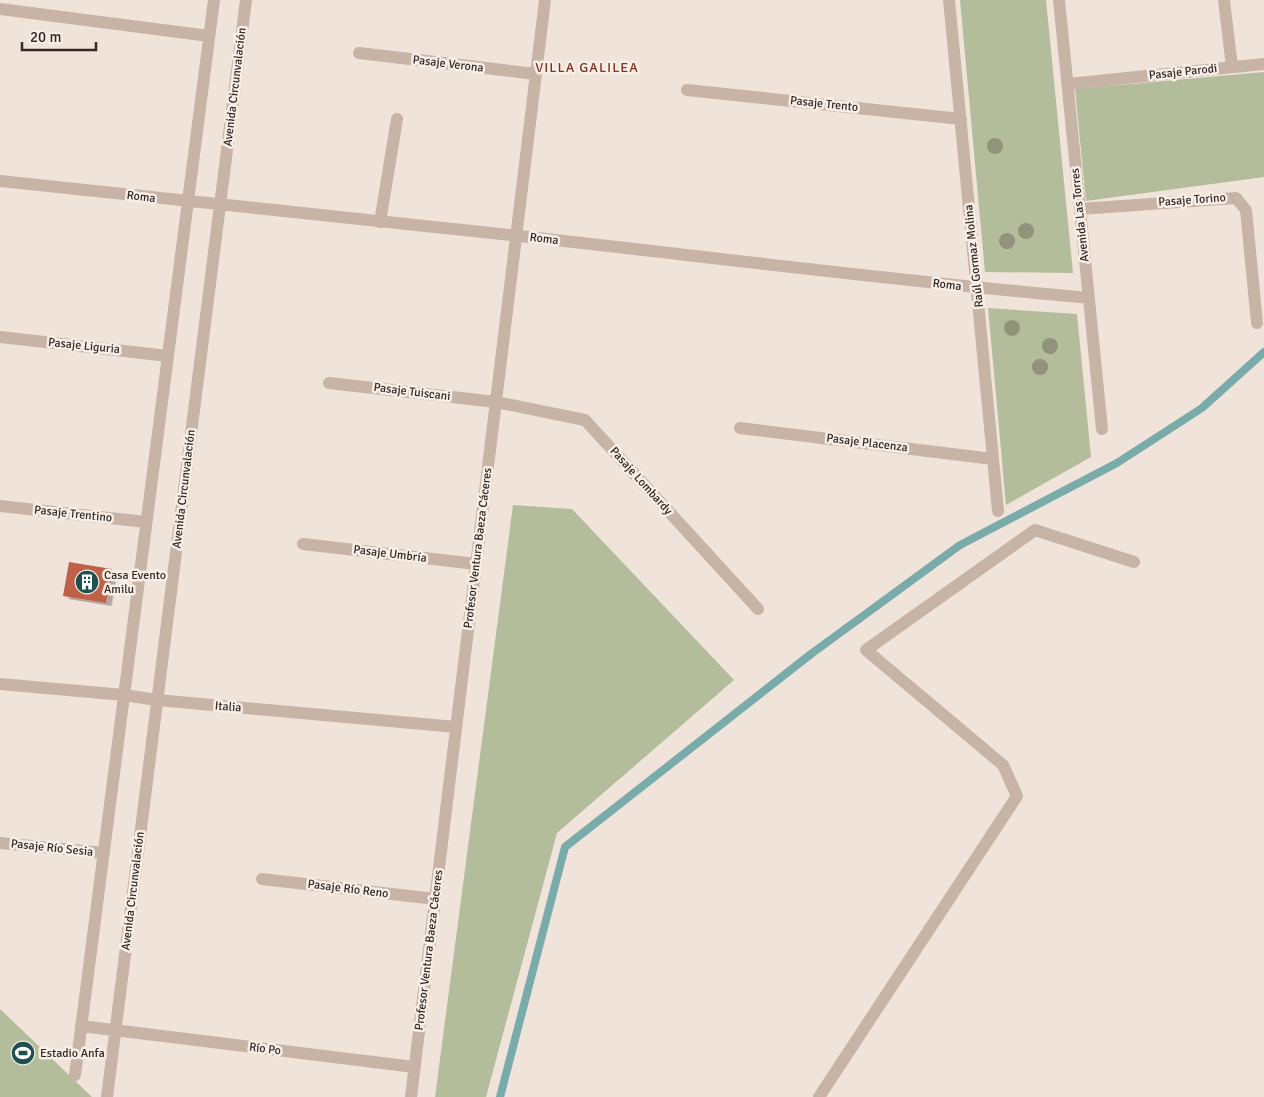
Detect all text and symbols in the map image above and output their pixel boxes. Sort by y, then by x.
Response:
scale bar [22,20,96,52]
street label: Avenida Circunvalación [220,27,250,147]
text: 20 m [30,28,61,46]
street label: Pasaje Verona [412,52,484,76]
district label: VILLA GALILEA [535,59,639,76]
street label: Pasaje Parodi [1148,61,1218,83]
street label: Pasaje Trento [789,93,859,115]
street label: Avenida Las Torres [1068,167,1092,263]
street label: Roma [126,188,156,206]
street label: Pasaje Torino [1158,190,1226,210]
street label: Raúl Gormaz Molina [961,204,987,308]
street label: Roma [529,230,559,248]
street label: Roma [932,276,962,294]
street label: Pasaje Liguria [47,335,121,357]
street label: Pasaje Tuiscani [373,380,451,404]
street label: Avenida Circunvalación [169,429,199,549]
street label: Pasaje Placenza [825,431,909,455]
street label: Pasaje Lombardy [607,444,676,518]
street label: Profesor Ventura Baeza Cáceres [461,467,495,629]
street label: Pasaje Trentino [33,502,113,526]
street label: Pasaje Umbría [352,542,428,566]
place label: Casa Evento Amilu [104,568,166,597]
building icon: Casa Evento Amilu [74,569,100,595]
street label: Italia [214,698,242,716]
street label: Avenida Circunvalación [118,831,148,951]
street label: Pasaje Río Sesia [10,836,94,860]
street label: Profesor Ventura Baeza Cáceres [412,869,446,1031]
street label: Pasaje Río Reno [307,877,389,901]
sports icon: Estadio Anfa [10,1040,36,1066]
street label: Río Po [248,1040,282,1058]
place label: Estadio Anfa [40,1046,105,1061]

